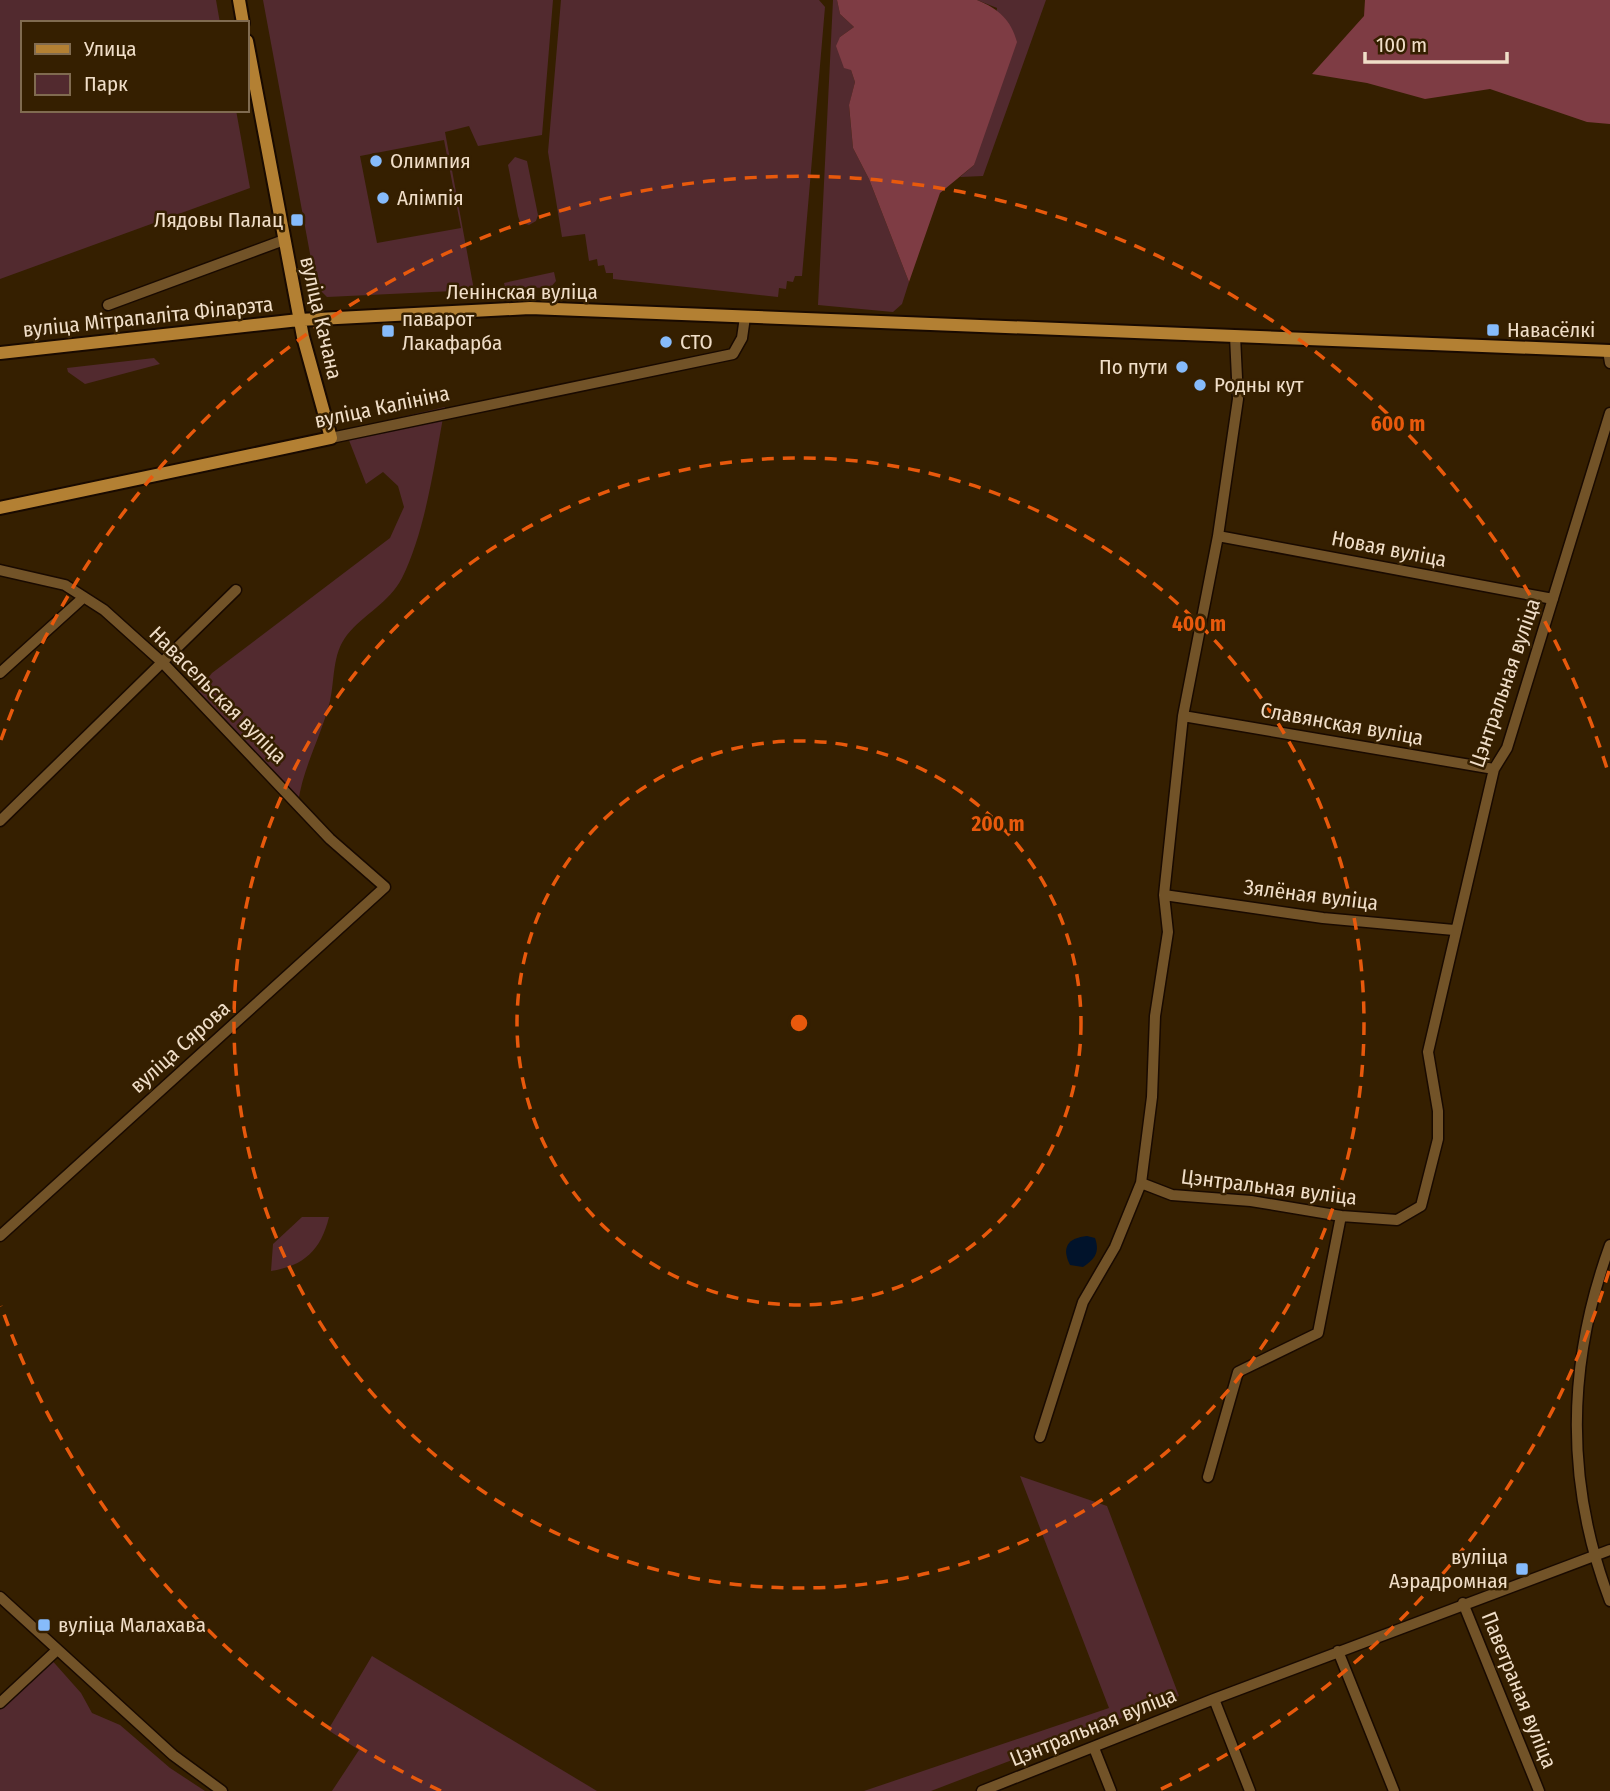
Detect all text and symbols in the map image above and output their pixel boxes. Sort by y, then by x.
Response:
legend [21,21,248,112]
scale bar [1365,21,1507,65]
text: 100 m [1376,32,1427,58]
text: Улица [83,36,137,62]
text: Парк [84,71,128,97]
place label: Олимпия [390,148,471,174]
marker: Олимпия [368,153,384,169]
place label: Алімпія [397,185,464,211]
marker: Алімпія [375,190,391,206]
place label: Лядовы Палац [154,207,283,233]
marker: Лядовы Палац [289,212,305,228]
street label: вуліца Качана [294,254,348,382]
street label: Ленінская вуліца [446,279,598,305]
street label: вуліца Мітрапаліта Філарэта [22,291,274,343]
place label: паварот Лакафарба [402,306,502,356]
place label: Навасёлкі [1507,317,1595,343]
marker: Навасёлкі [1485,322,1501,338]
marker: паварот Лакафарба [380,323,396,339]
place label: СТО [680,329,713,355]
marker: СТО [658,334,674,350]
place label: По пути [1099,354,1168,380]
marker: По пути [1174,359,1190,375]
place label: Родны кут [1214,372,1304,398]
marker: Родны кут [1192,377,1208,393]
street label: вуліца Калініна [312,380,452,434]
text: 600 m [1371,411,1425,437]
street label: Новая вуліца [1329,525,1449,573]
street label: Цэнтральная вуліца [1464,595,1546,771]
text: 400 m [1172,611,1226,637]
street label: Навасельская вуліца [144,621,292,769]
street label: Славянская вуліца [1259,697,1425,751]
text: 200 m [970,811,1025,837]
street label: Зялёная вуліца [1242,874,1380,916]
street label: вуліца Сярова [125,995,235,1099]
centre of rings [787,1011,811,1035]
street label: Цэнтральная вуліца [1180,1163,1358,1211]
place label: вуліца Аэрадромная [1389,1544,1508,1594]
marker: вуліца Аэрадромная [1514,1561,1530,1577]
street label: Паветраная вуліца [1476,1608,1562,1772]
place label: вуліца Малахава [58,1612,206,1638]
marker: вуліца Малахава [36,1617,52,1633]
street label: Цэнтральная вуліца [1006,1682,1180,1772]

